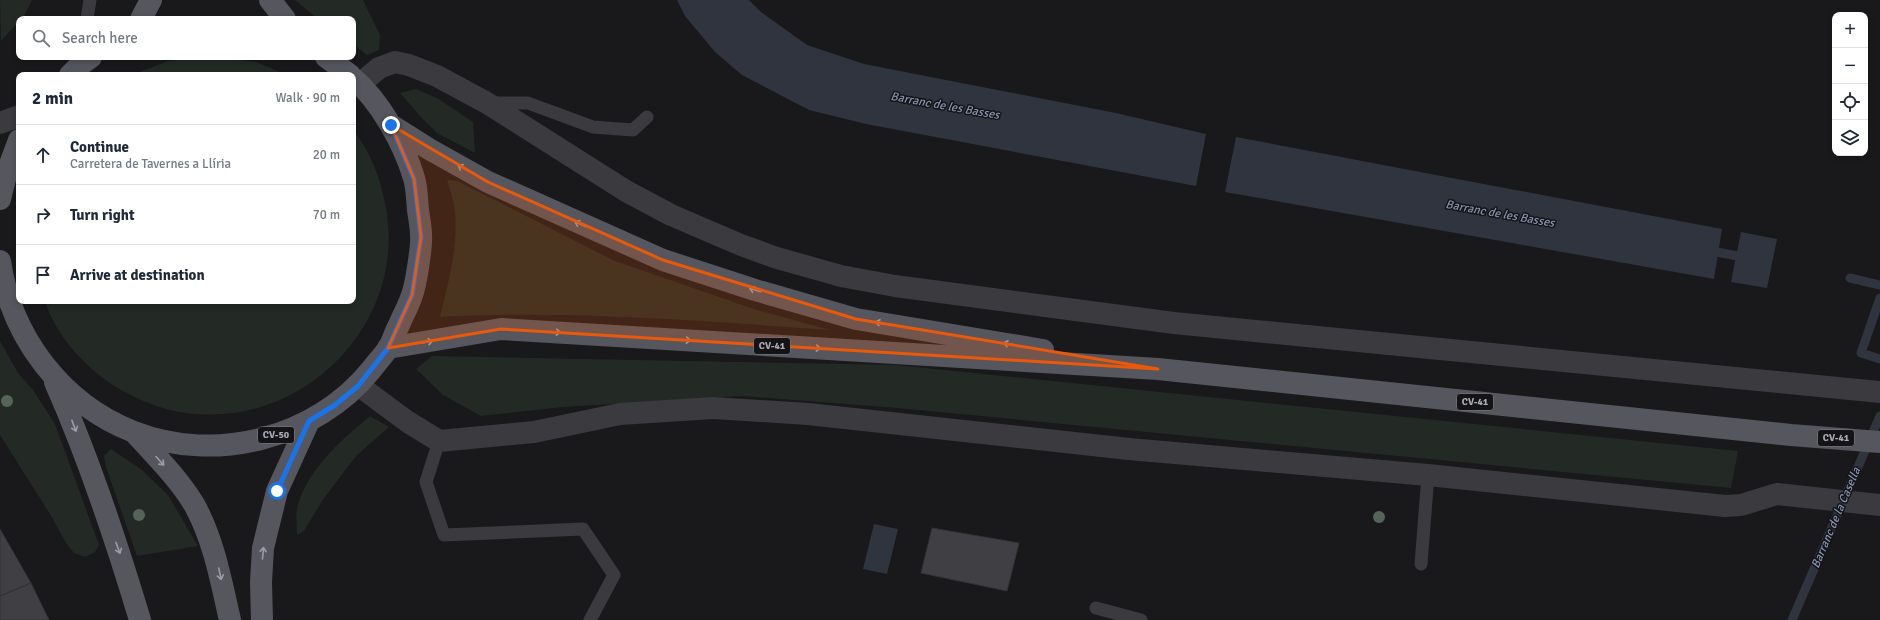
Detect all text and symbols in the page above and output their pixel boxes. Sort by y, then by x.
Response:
map controls [1832,12,1868,156]
button: + [1832,12,1868,48]
search box [16,16,356,60]
icon: search [30,27,52,49]
text: Search here [62,29,138,47]
button: − [1832,48,1868,84]
button: locate [1832,84,1868,120]
text: 2 min [32,88,73,109]
water label: Barranc de les Basses [889,89,1002,123]
text: Walk · 90 m [276,90,340,106]
route end [382,116,400,134]
button: layers [1832,120,1868,156]
text: Continue [70,138,129,156]
icon: ahead [32,144,54,166]
text: 20 m [313,147,340,163]
text: Carretera de Tavernes a Llíria [70,156,231,172]
one-way arrow [457,164,469,171]
water label: Barranc de les Basses [1444,197,1557,231]
icon: right [32,204,54,226]
text: Turn right [70,206,135,224]
text: 70 m [313,207,340,223]
one-way arrow [575,220,587,227]
icon: arrive [32,264,54,286]
text: Arrive at destination [70,266,205,284]
one-way arrow [749,286,762,293]
one-way arrow [875,319,888,327]
one-way arrow [548,329,561,336]
one-way arrow [420,337,433,345]
one-way arrow [678,337,691,344]
road number: CV-41 [754,338,790,354]
one-way arrow [1003,340,1016,348]
one-way arrow [808,345,821,352]
road number: CV-41 [1457,394,1493,410]
one-way arrow [71,419,78,432]
road number: CV-50 [258,427,294,443]
road number: CV-41 [1818,430,1854,446]
one-way arrow [155,456,164,466]
water label: Barranc de la Casella [1808,465,1864,571]
route start [268,482,286,500]
one-way arrow [114,542,122,554]
one-way arrow [259,547,267,560]
one-way arrow [216,568,224,581]

